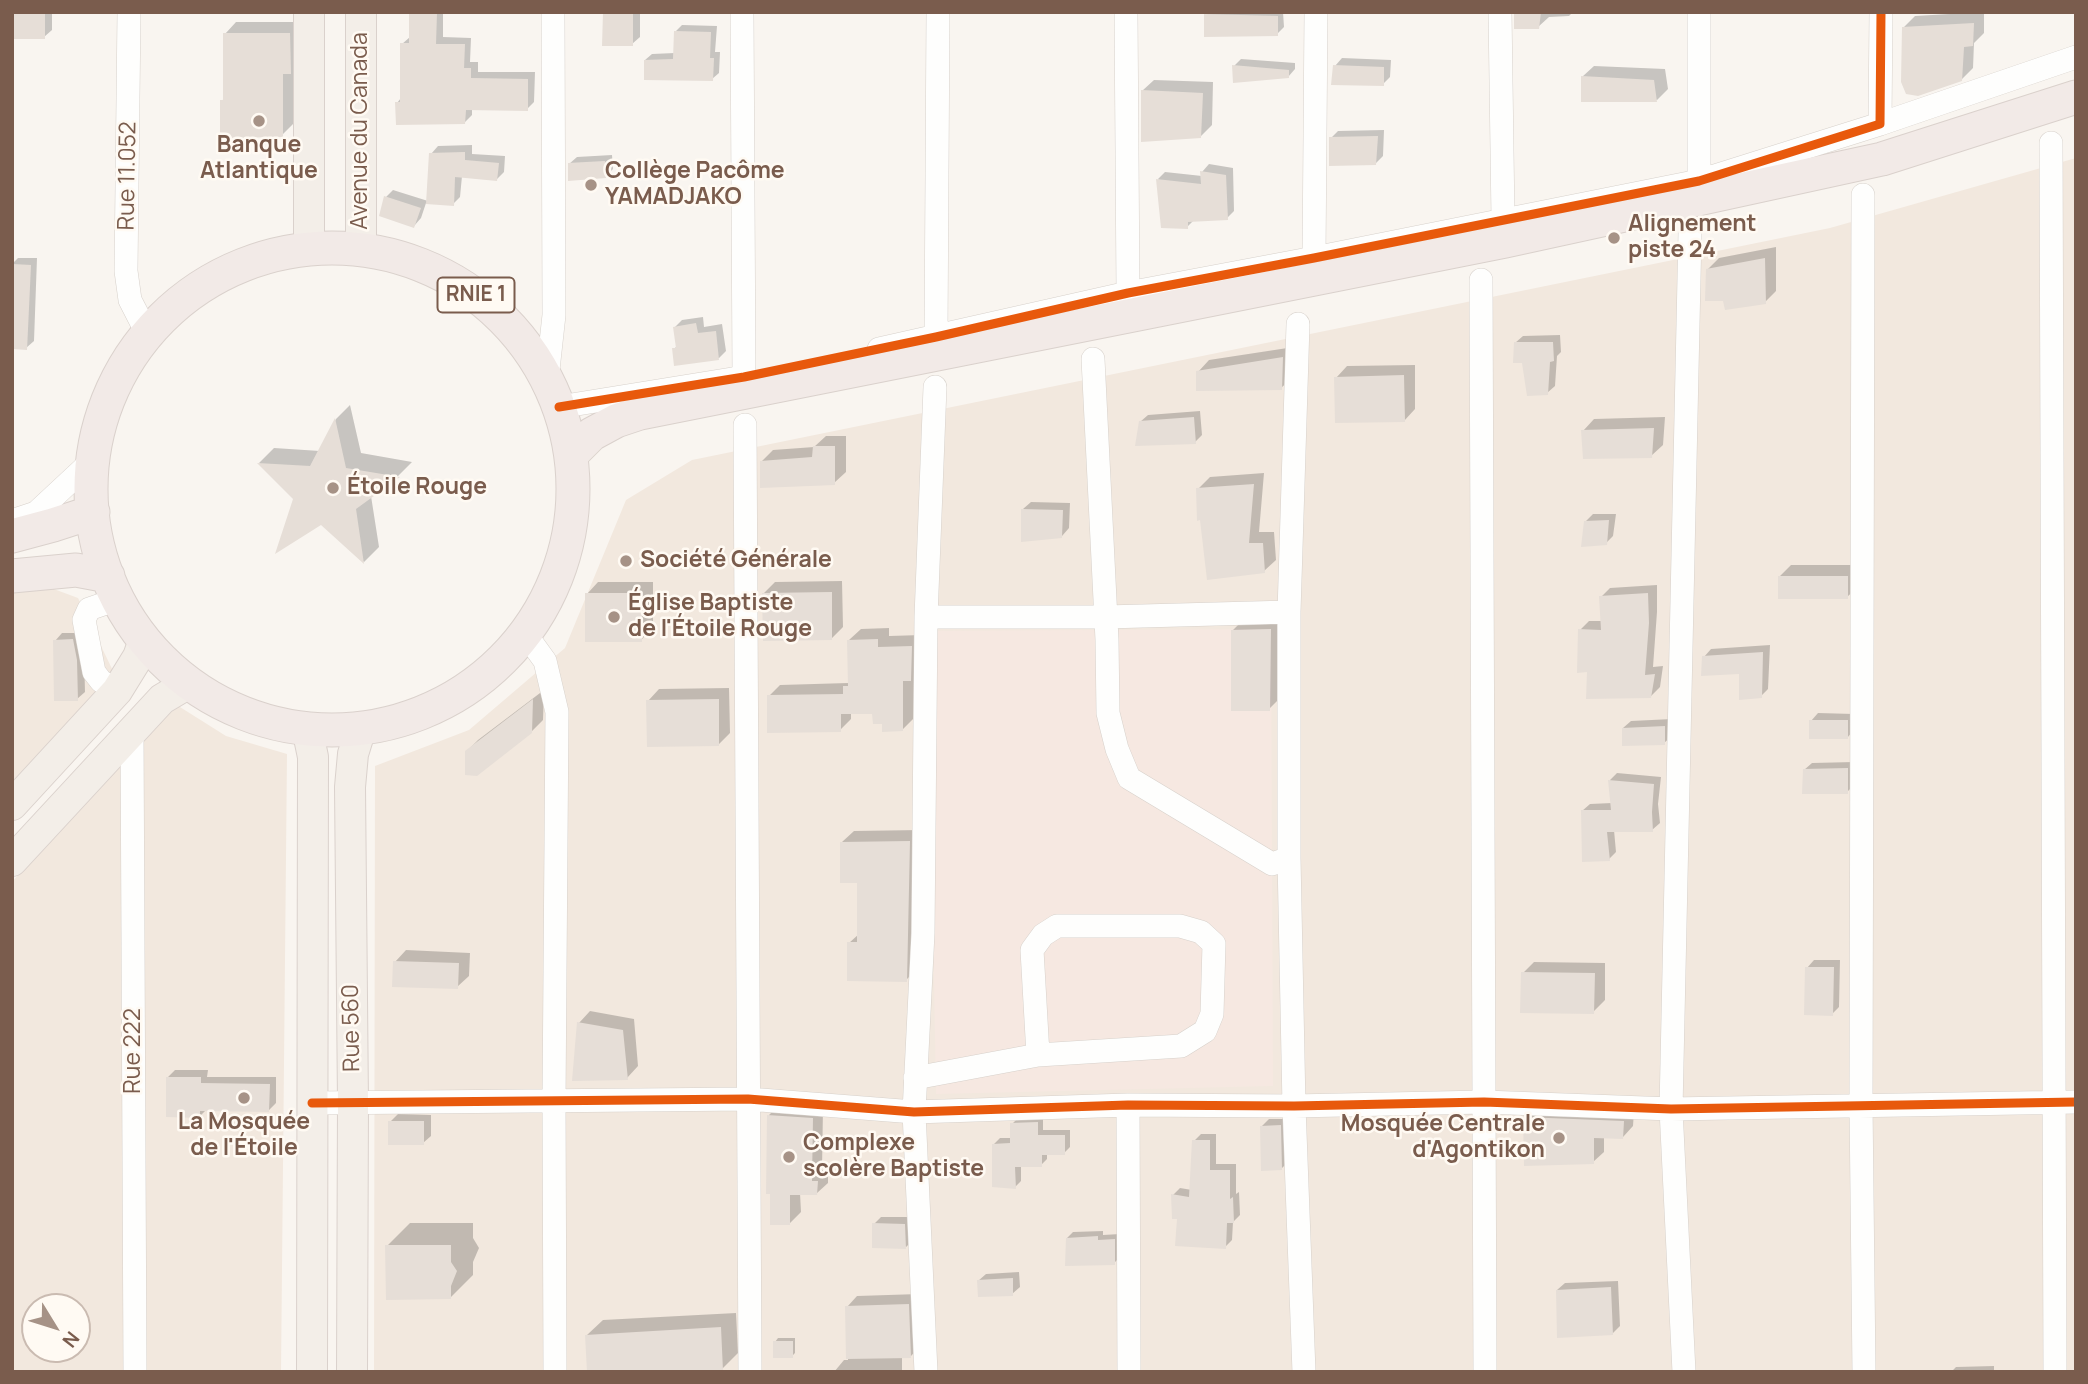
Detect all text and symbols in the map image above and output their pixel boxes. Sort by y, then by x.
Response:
street label: Avenue du Canada [347,32,375,230]
marker: Banque Atlantique [251,113,267,129]
street label: Rue 11.052 [113,121,143,231]
place label: Banque Atlantique [200,132,318,186]
place label: Collège Pacôme YAMADJAKO [605,158,785,212]
marker: Collège Pacôme YAMADJAKO [583,177,599,193]
place label: Alignement piste 24 [1628,211,1757,265]
marker: Alignement piste 24 [1606,230,1622,246]
road number: RNIE 1 [438,278,514,312]
place label: Étoile Rouge [347,474,487,502]
marker: Étoile Rouge [325,480,341,496]
place label: Société Générale [640,547,832,575]
marker: Société Générale [618,553,634,569]
place label: Église Baptiste de l'Étoile Rouge [628,590,812,644]
marker: Église Baptiste de l'Étoile Rouge [606,609,622,625]
street label: Rue 560 [337,984,367,1072]
street label: Rue 222 [120,1008,148,1094]
marker: La Mosquée de l'Étoile [236,1090,252,1106]
place label: La Mosquée de l'Étoile [178,1109,310,1163]
place label: Mosquée Centrale d'Agontikon [1341,1111,1545,1165]
place label: Complexe scolère Baptiste [803,1130,984,1184]
marker: Mosquée Centrale d'Agontikon [1551,1130,1567,1146]
marker: Complexe scolère Baptiste [781,1149,797,1165]
north arrow [21,1293,91,1363]
text: N [57,1326,85,1353]

